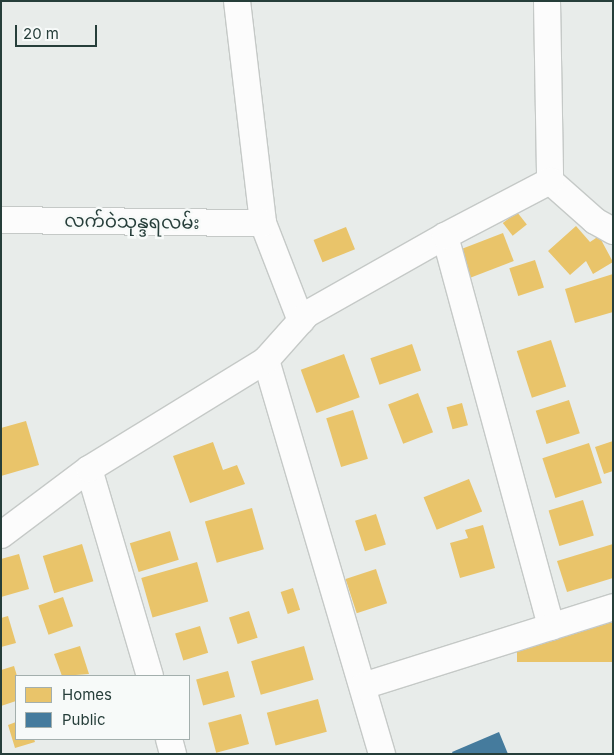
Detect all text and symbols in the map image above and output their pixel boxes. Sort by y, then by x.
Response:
scale bar [18,15,100,47]
text: 20 m [23,24,59,43]
street label: လက်ဝဲသုန္ဒရလမ်း [64,210,200,234]
legend [15,675,190,740]
text: Homes [62,685,112,704]
text: Public [62,710,105,729]

